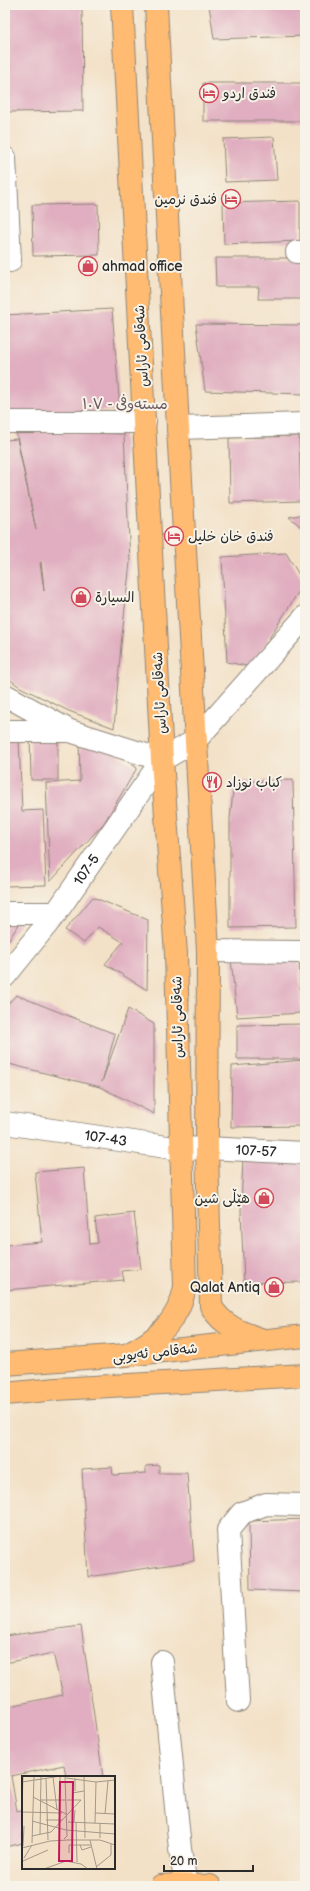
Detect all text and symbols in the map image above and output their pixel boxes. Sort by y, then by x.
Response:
hotel icon: فندق اردو [198,82,220,104]
place label: فندق اردو [222,85,276,102]
hotel icon: فندق نرمين [220,188,242,210]
place label: فندق نرمين [154,191,217,208]
shop icon: ahmad office [77,255,99,277]
place label: ahmad office [102,258,183,275]
street label: شەقامی ئاراس [131,305,152,387]
district label: مستەوفی - ١٠٧ [82,394,168,414]
hotel icon: فندق خان خليل [163,525,185,547]
place label: فندق خان خليل [188,528,274,545]
shop icon: السيارة [70,586,92,608]
place label: السيارة [95,589,134,606]
street label: شەقامی ئاراس [149,652,170,734]
restaurant icon: كباب نوزاد [201,771,223,793]
place label: كباب نوزاد [226,774,282,791]
street label: 107-5 [70,851,103,888]
street label: شەقامی ئاراس [168,976,187,1058]
street label: 107-43 [83,1127,128,1150]
street label: 107-57 [235,1141,277,1161]
shop icon: هێڵی شین [253,1187,275,1209]
place label: هێڵی شین [194,1188,250,1207]
shop icon: Qalat Antiq [263,1276,285,1298]
place label: Qalat Antiq [190,1279,260,1296]
street label: شەقامی ئەیوبی [112,1340,199,1365]
inset map [22,1776,115,1869]
scale bar [164,1847,253,1873]
text: 20 m [170,1854,197,1869]

